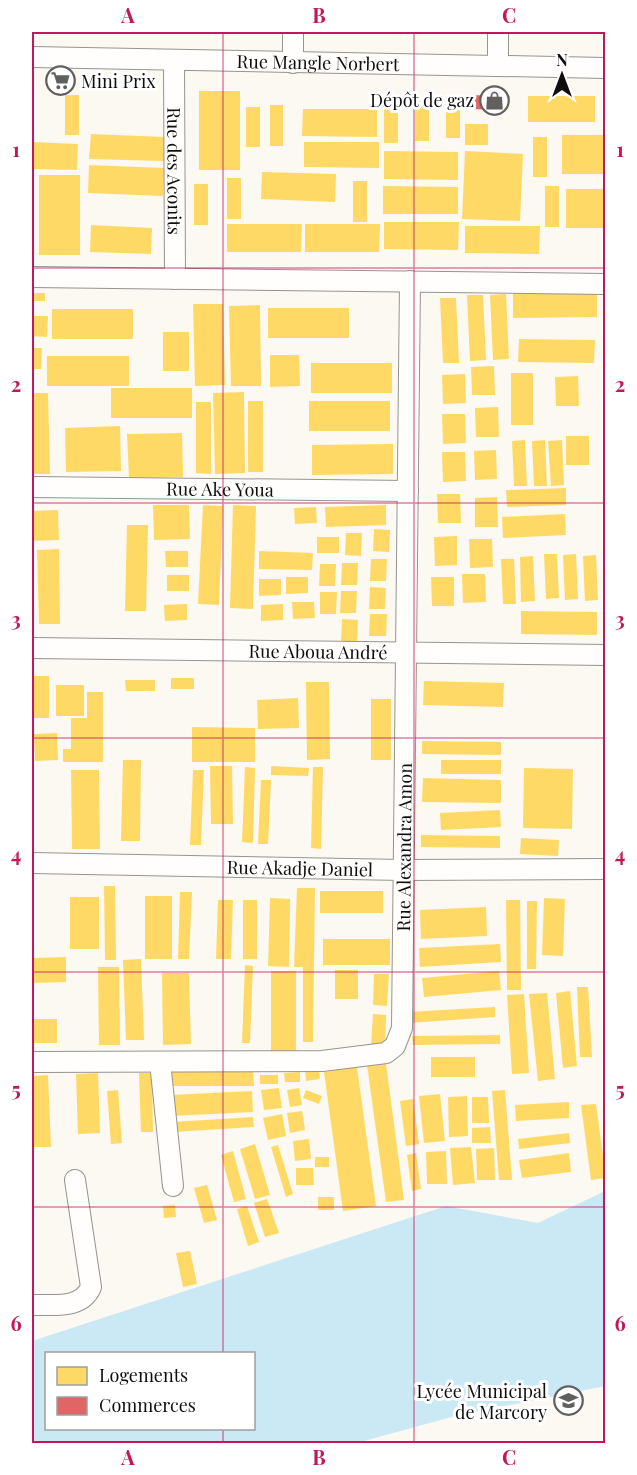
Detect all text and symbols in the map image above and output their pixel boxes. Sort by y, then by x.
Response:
text: A [120,1,135,28]
text: B [312,1,326,28]
text: C [502,1,516,28]
north arrow [532,45,592,105]
street label: Rue Mangle Norbert [236,49,400,76]
text: N [556,49,568,70]
supermarket icon: Mini Prix [44,65,76,97]
place label: Mini Prix [81,69,156,93]
shop icon: Dépôt de gaz [479,84,511,116]
place label: Dépôt de gaz [370,88,474,112]
street label: Rue des Aconits [162,107,187,235]
text: 1 [12,135,20,162]
text: 1 [616,135,624,162]
text: 2 [11,370,21,397]
text: 2 [615,370,625,397]
street label: Rue Ake Youa [166,476,274,502]
text: 3 [11,605,21,632]
text: 3 [615,605,625,632]
street label: Rue Aboua André [248,639,388,664]
street label: Rue Alexandra Amon [391,763,417,932]
text: 4 [11,840,21,867]
text: 4 [615,840,625,867]
street label: Rue Akadje Daniel [227,855,373,881]
text: 5 [11,1075,21,1102]
text: 5 [615,1075,625,1102]
text: 6 [10,1309,22,1336]
text: 6 [614,1309,626,1336]
legend [45,1352,255,1430]
text: Logements [99,1363,188,1387]
place label: Lycée Municipal de Marcory [417,1379,547,1424]
school or university icon: Lycée Municipal de Marcory [552,1385,584,1417]
text: Commerces [99,1393,196,1417]
text: A [120,1443,135,1470]
text: B [312,1443,326,1470]
text: C [502,1443,516,1470]

